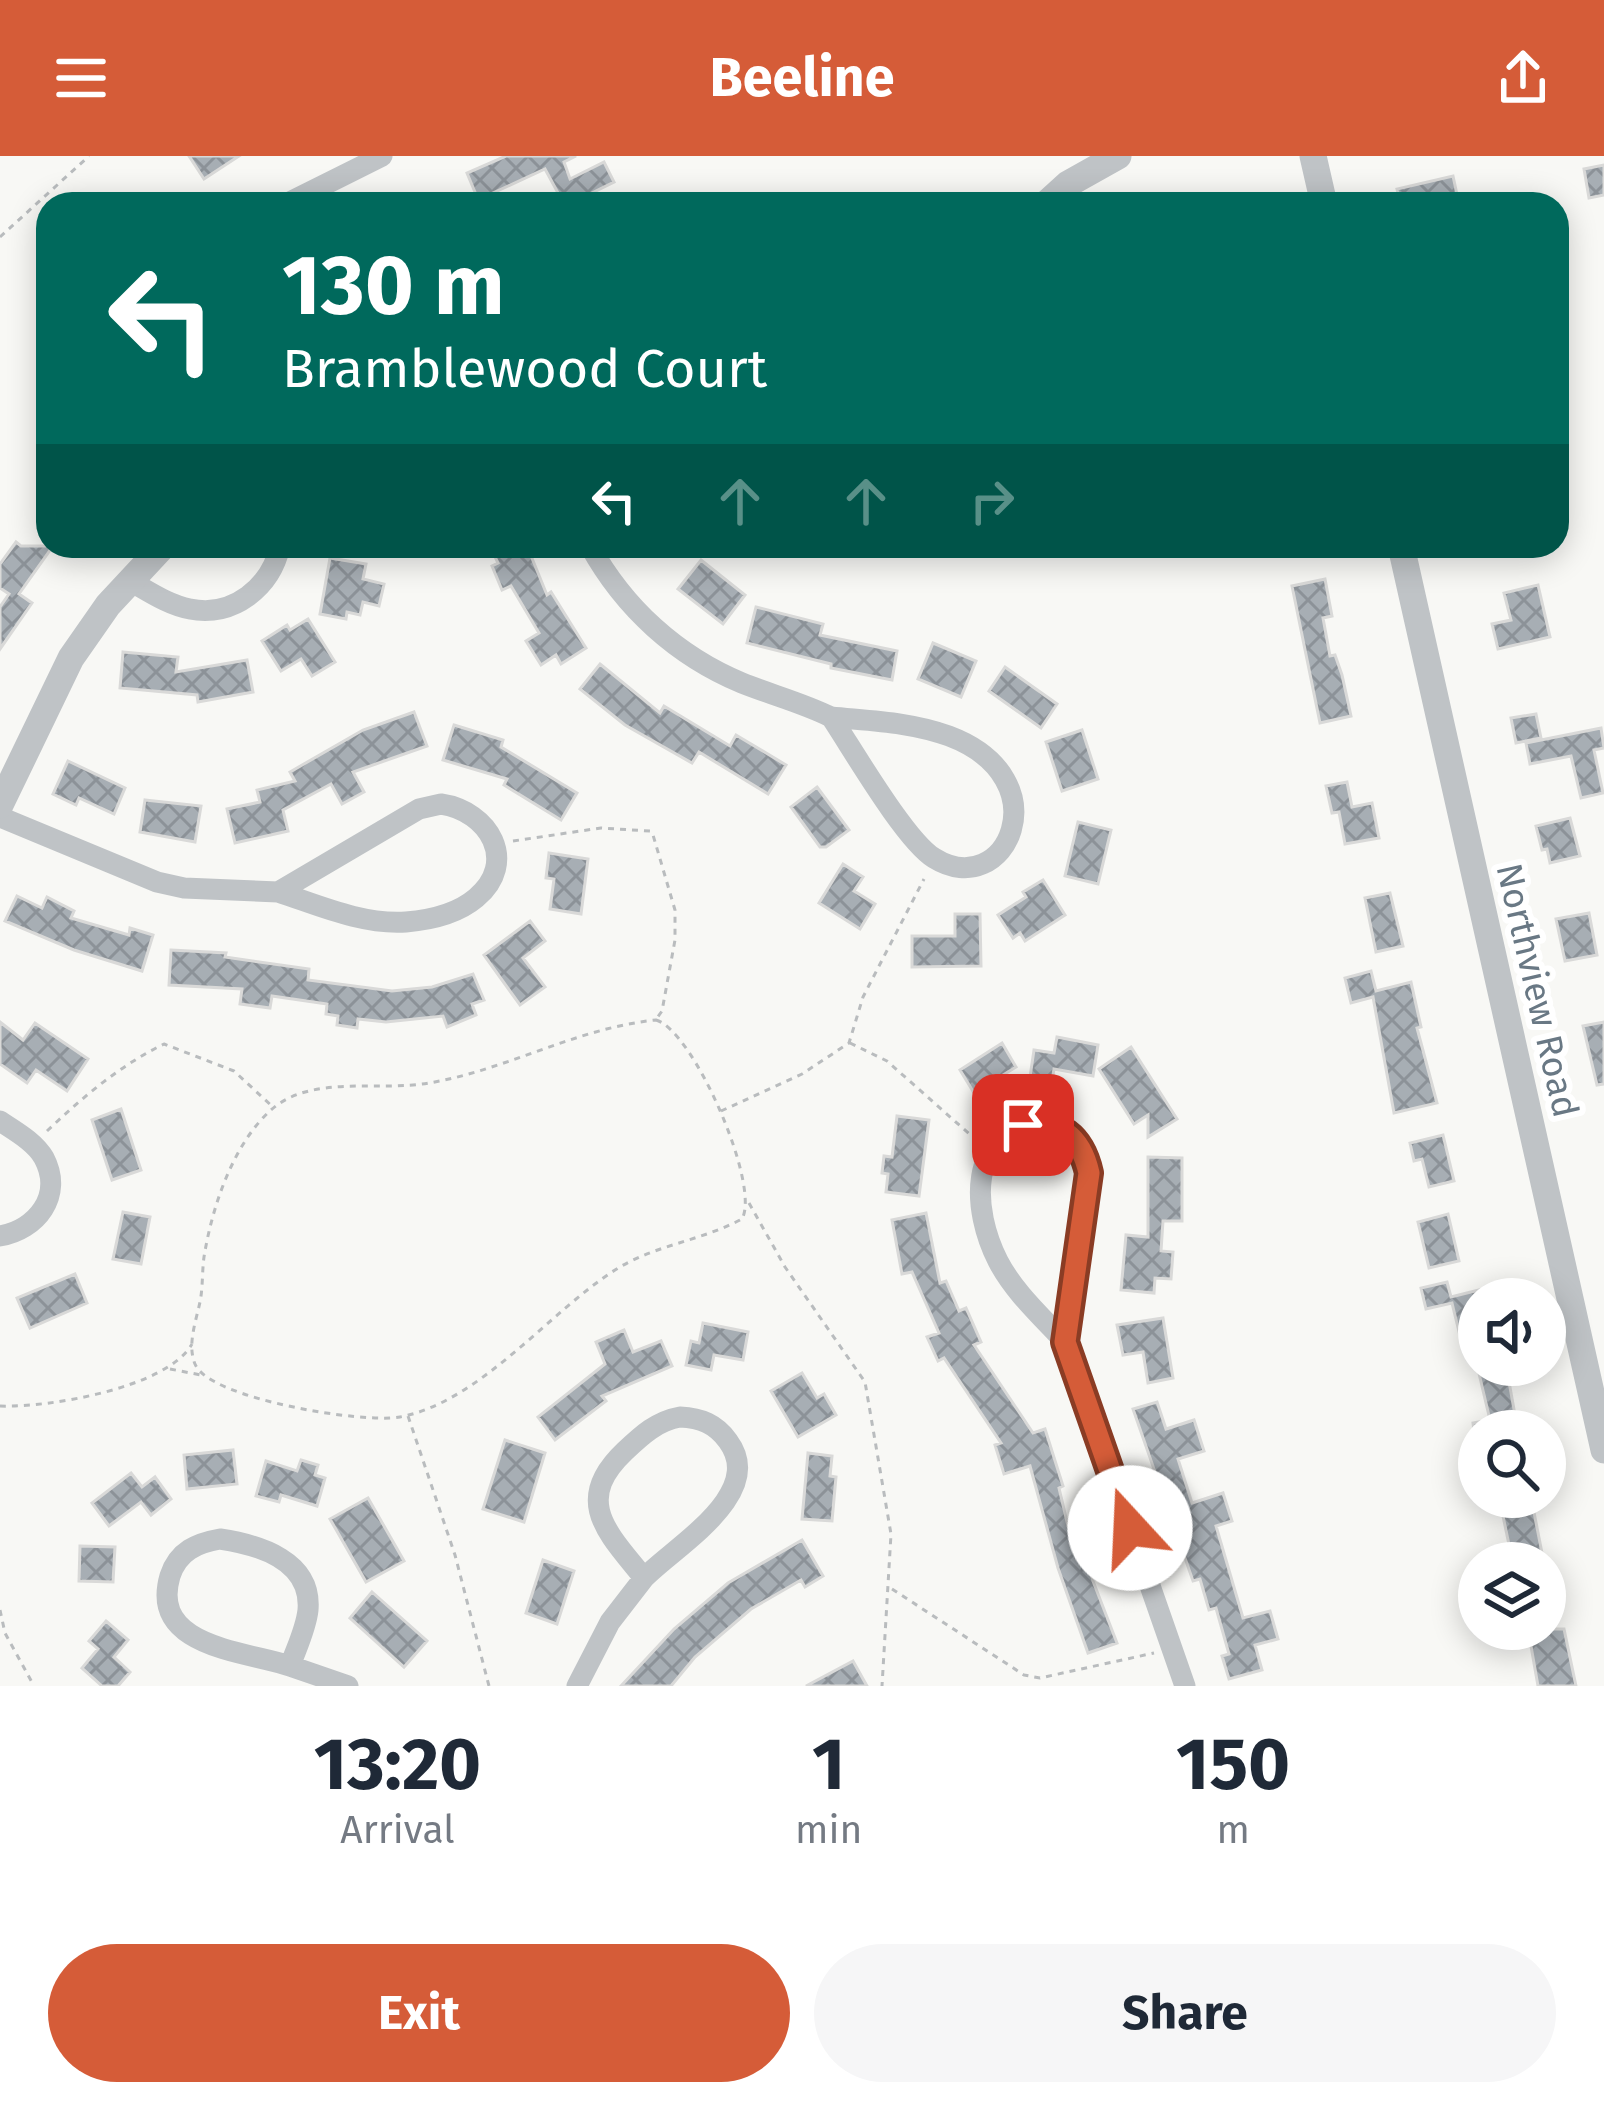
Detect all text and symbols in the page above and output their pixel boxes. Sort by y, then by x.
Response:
icon: menu [48,45,114,111]
icon: share [1490,45,1556,111]
text: Beeline [709,46,895,110]
text: 130 m [282,235,505,336]
icon: left [84,240,240,396]
text: Bramblewood Court [282,337,767,401]
icon: left [581,468,647,534]
icon: ahead [707,468,773,534]
icon: ahead [833,468,899,534]
icon: right [959,468,1025,534]
street label: Northview Road [1486,859,1588,1121]
pin [972,1074,1074,1176]
icon: arrive [990,1092,1056,1158]
map controls [1458,1278,1566,1650]
button: sound [1458,1278,1566,1386]
button: search [1458,1410,1566,1518]
position arrow [1067,1465,1193,1591]
button: layers [1458,1542,1566,1650]
text: 13:20 [314,1722,481,1808]
text: 1 [812,1722,845,1808]
text: 150 [1176,1722,1290,1808]
text: Arrival [340,1807,455,1853]
text: min [795,1807,862,1853]
text: m [1216,1807,1250,1853]
button: Exit [48,1944,790,2082]
button: Share [814,1944,1556,2082]

